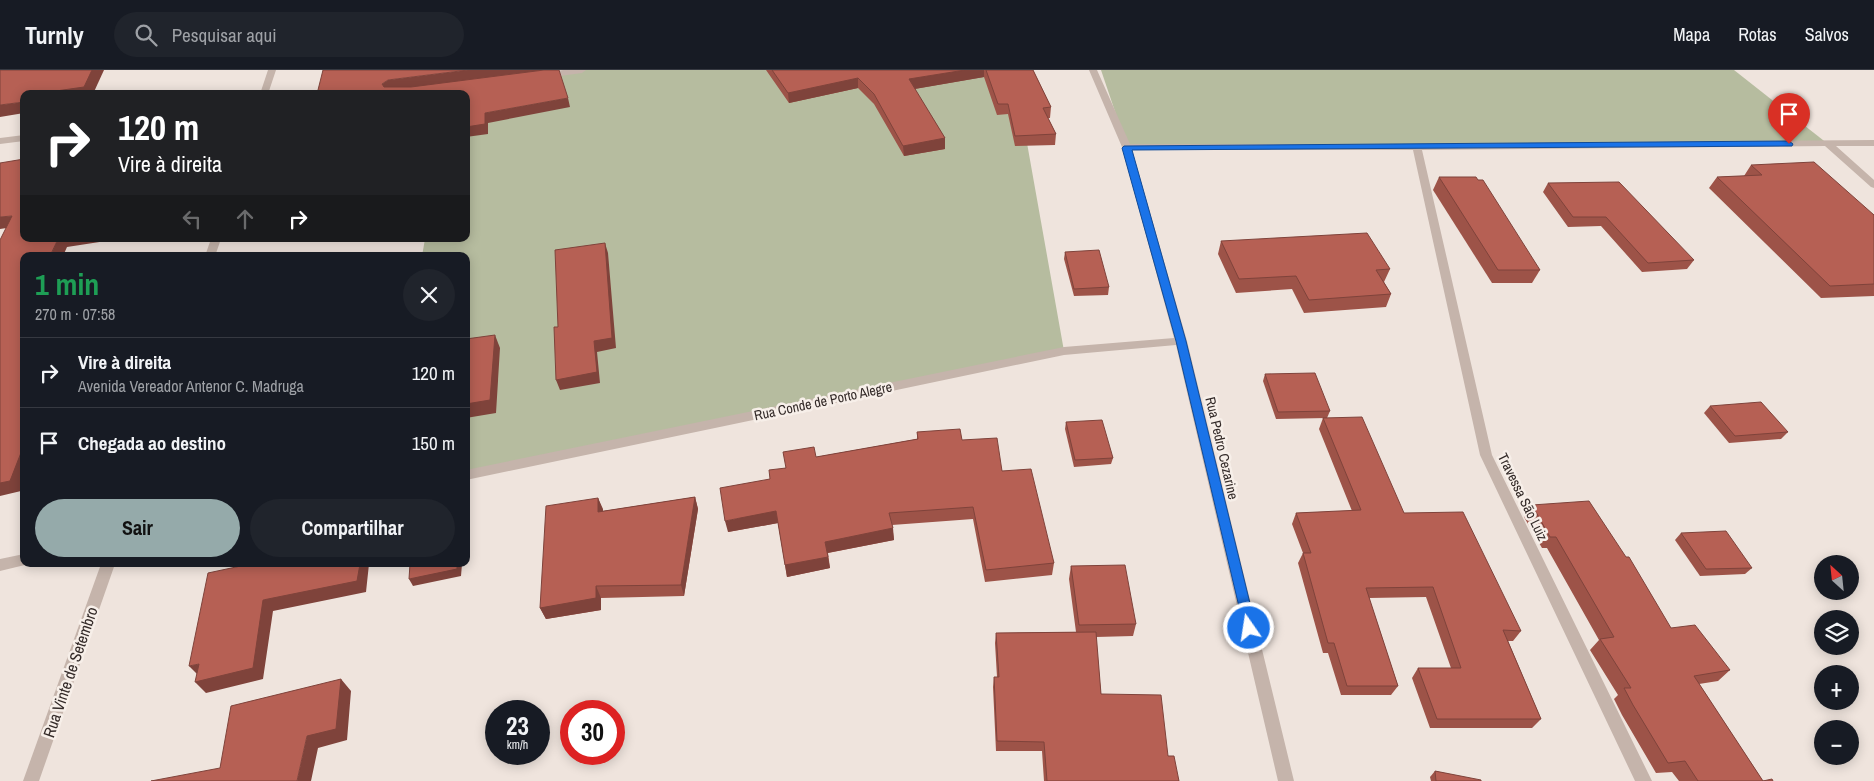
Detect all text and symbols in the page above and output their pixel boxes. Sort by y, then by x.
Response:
search box [114,12,464,57]
text: Turnly [25,19,84,51]
icon: search [132,21,160,49]
text: Pesquisar aqui [172,22,277,48]
text: Mapa [1673,22,1710,47]
text: Rotas [1738,22,1777,47]
text: Salvos [1805,22,1849,47]
pin [1768,93,1810,144]
icon: arrive [1775,100,1803,128]
text: 120 m [118,104,199,151]
icon: right [35,110,100,175]
text: Vire à direita [118,149,222,179]
icon: left [178,205,206,233]
icon: ahead [231,205,259,233]
icon: right [284,205,312,233]
text: 1 min [35,264,99,304]
button: close [403,269,455,321]
text: 270 m · 07:58 [35,303,115,325]
text: Vire à direita [78,349,171,375]
icon: right [35,359,63,387]
text: 120 m [412,360,455,386]
text: Avenida Vereador Antenor C. Madruga [78,375,304,397]
street label: Rua Conde de Porto Alegre [752,378,894,424]
street label: Rua Pedro Cezarine [1201,395,1243,501]
icon: arrive [35,429,63,457]
text: Chegada ao destino [78,430,226,456]
text: 150 m [412,430,455,456]
street label: Travessa São Luiz [1494,450,1552,544]
button: Sair [35,499,240,557]
button: Compartilhar [250,499,455,557]
north arrow [1814,555,1859,600]
map controls [1814,555,1859,765]
position arrow [1222,601,1274,653]
street label: Rua Vinte de Setembro [37,604,103,740]
button: layers [1814,610,1859,655]
button: + [1814,665,1859,710]
speed limit sign: 30 [560,700,625,765]
text: 23 [506,709,529,743]
button: − [1814,720,1859,765]
text: km/h [507,737,528,753]

